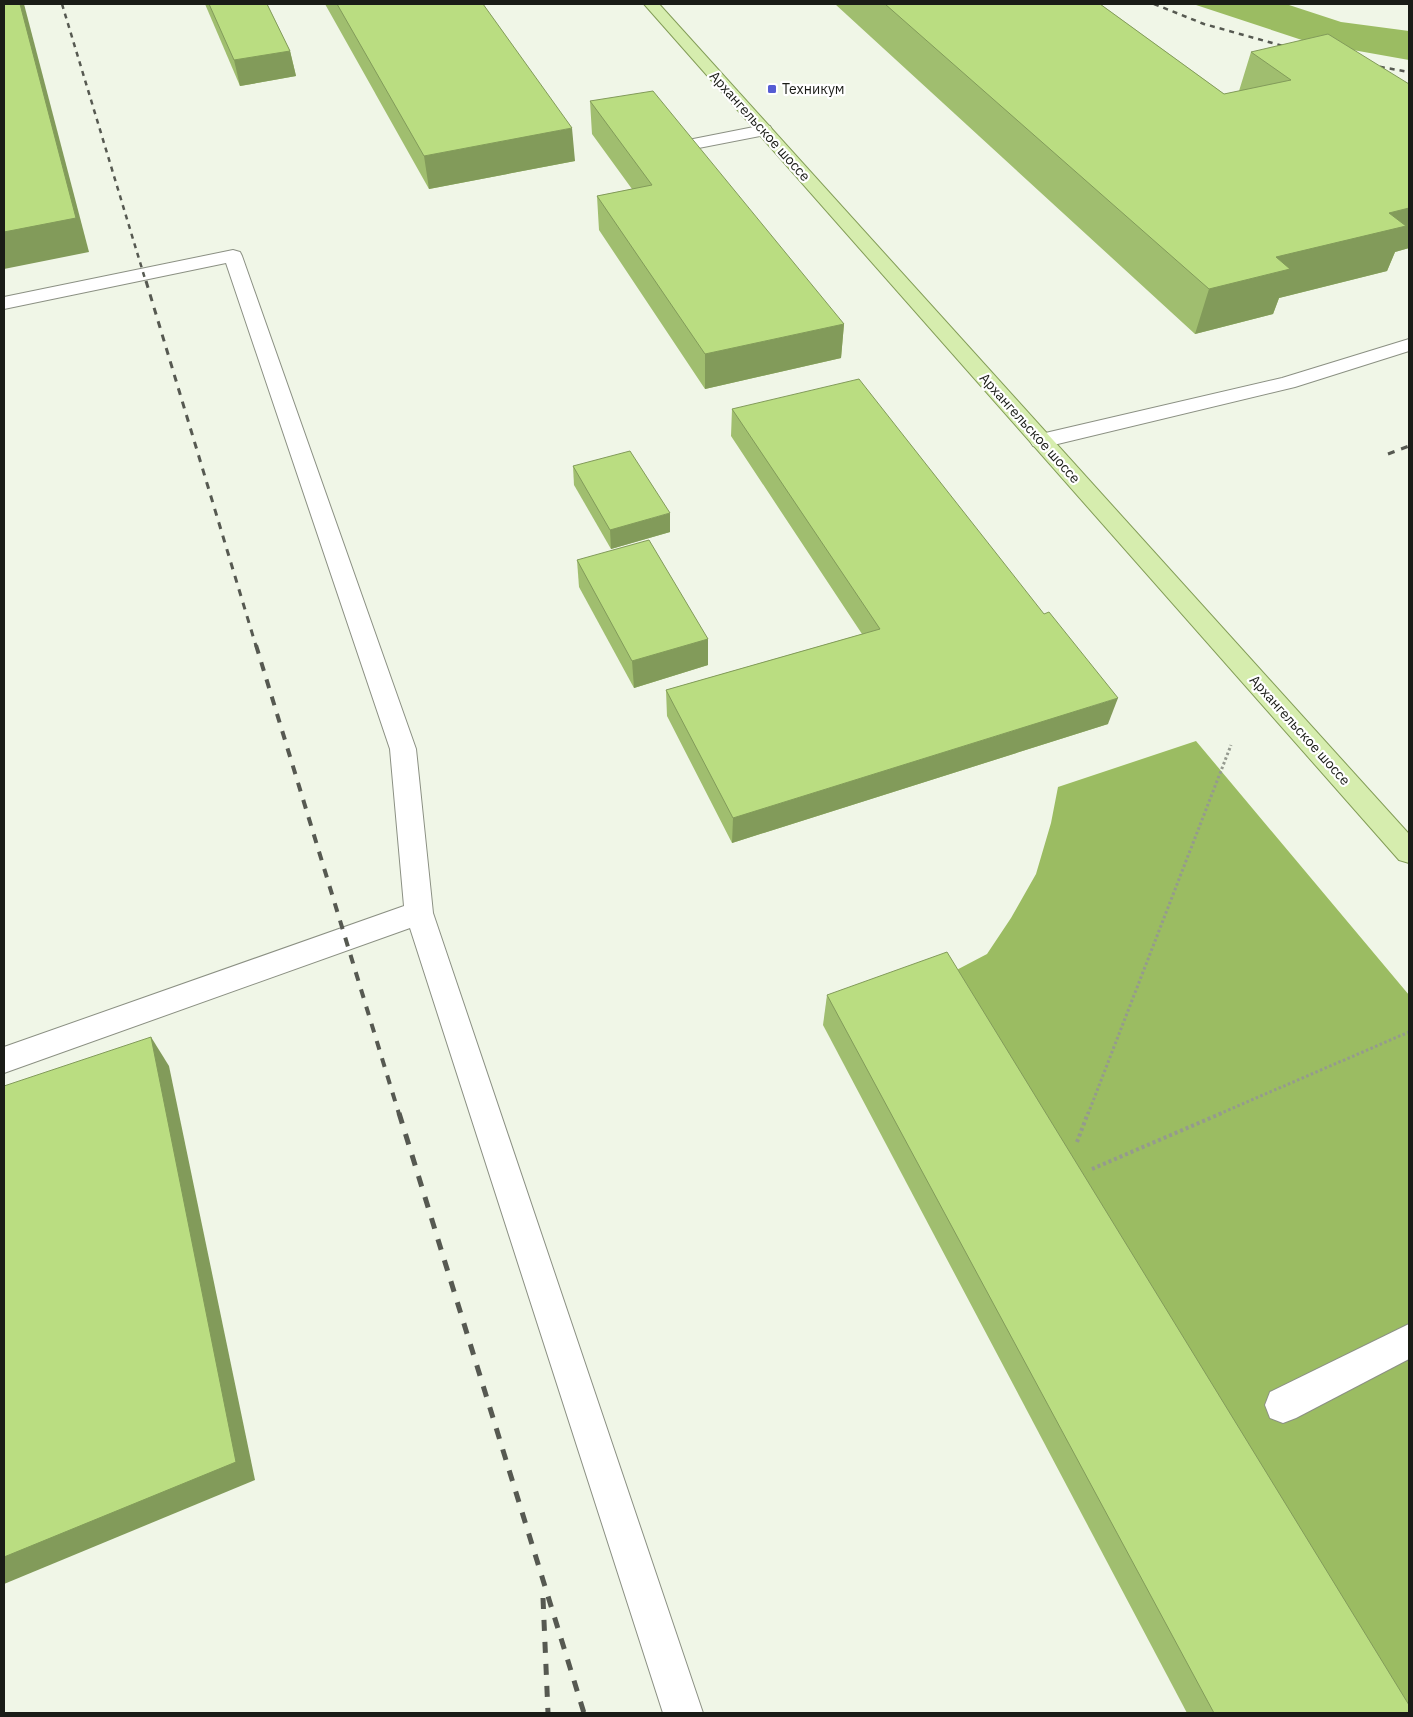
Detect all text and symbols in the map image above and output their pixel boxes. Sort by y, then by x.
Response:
street label: Архангельское шоссе [706,67,815,185]
place label: Техникум [782,80,845,98]
marker: Техникум [766,83,778,95]
street label: Архангельское шоссе [976,369,1085,487]
street label: Архангельское шоссе [1246,671,1355,789]

